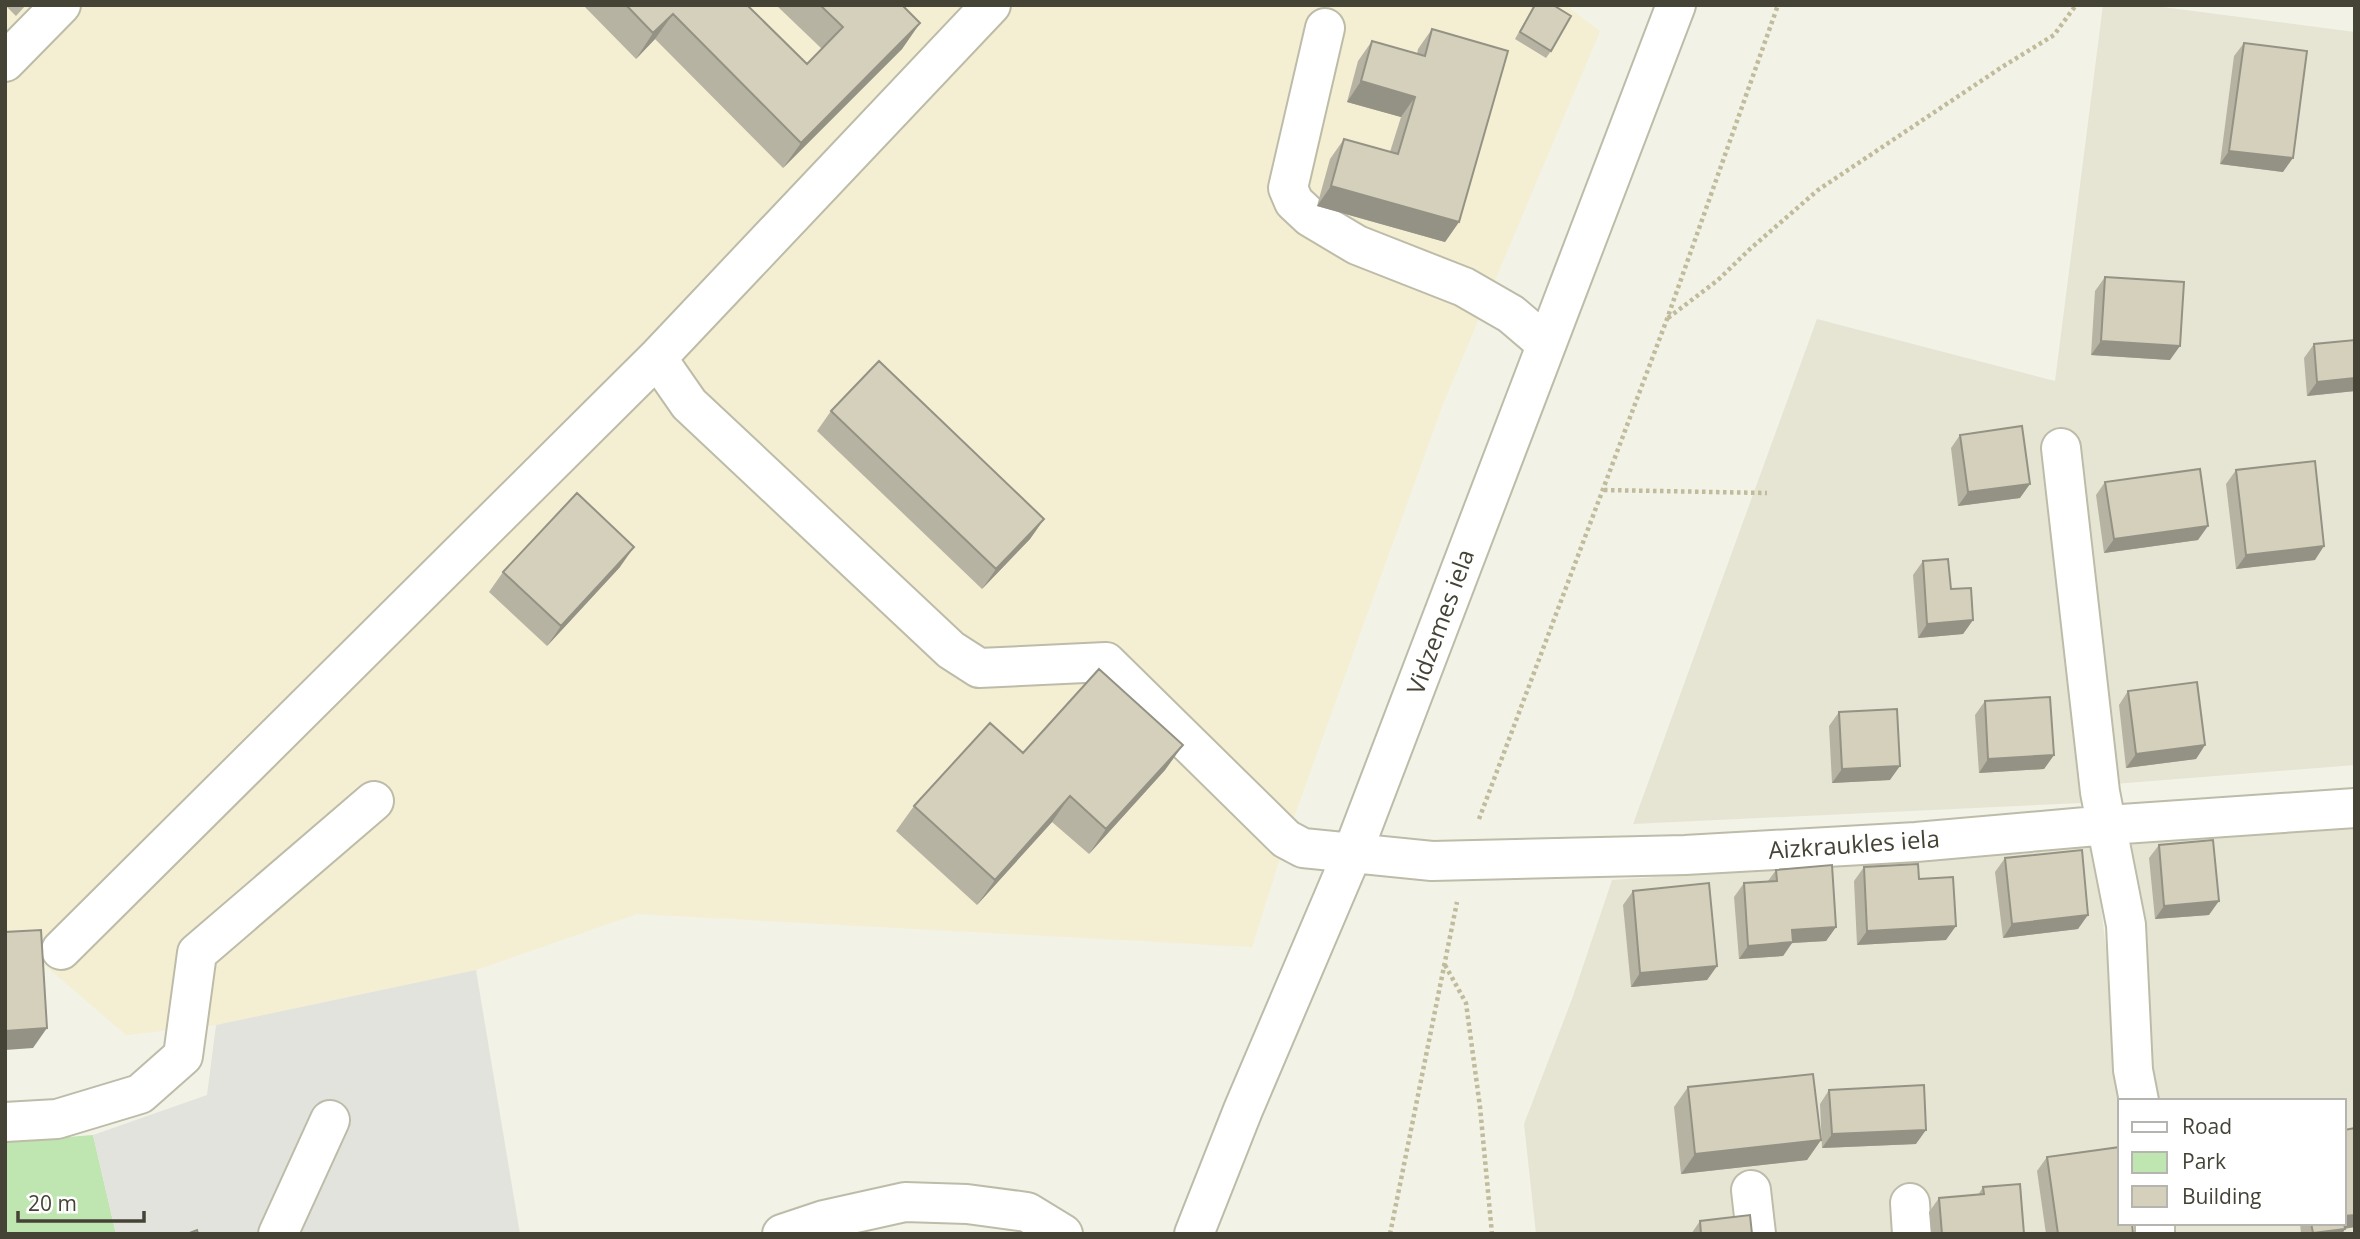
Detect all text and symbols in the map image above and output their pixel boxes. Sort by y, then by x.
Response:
street label: Vidzemes iela [1398,544,1481,699]
street label: Aizkraukles iela [1767,821,1941,866]
legend [2118,1099,2346,1225]
text: Road [2182,1112,2232,1140]
text: Park [2182,1147,2226,1175]
scale bar [18,1180,144,1224]
text: Building [2182,1182,2261,1210]
text: 20 m [28,1189,77,1217]

